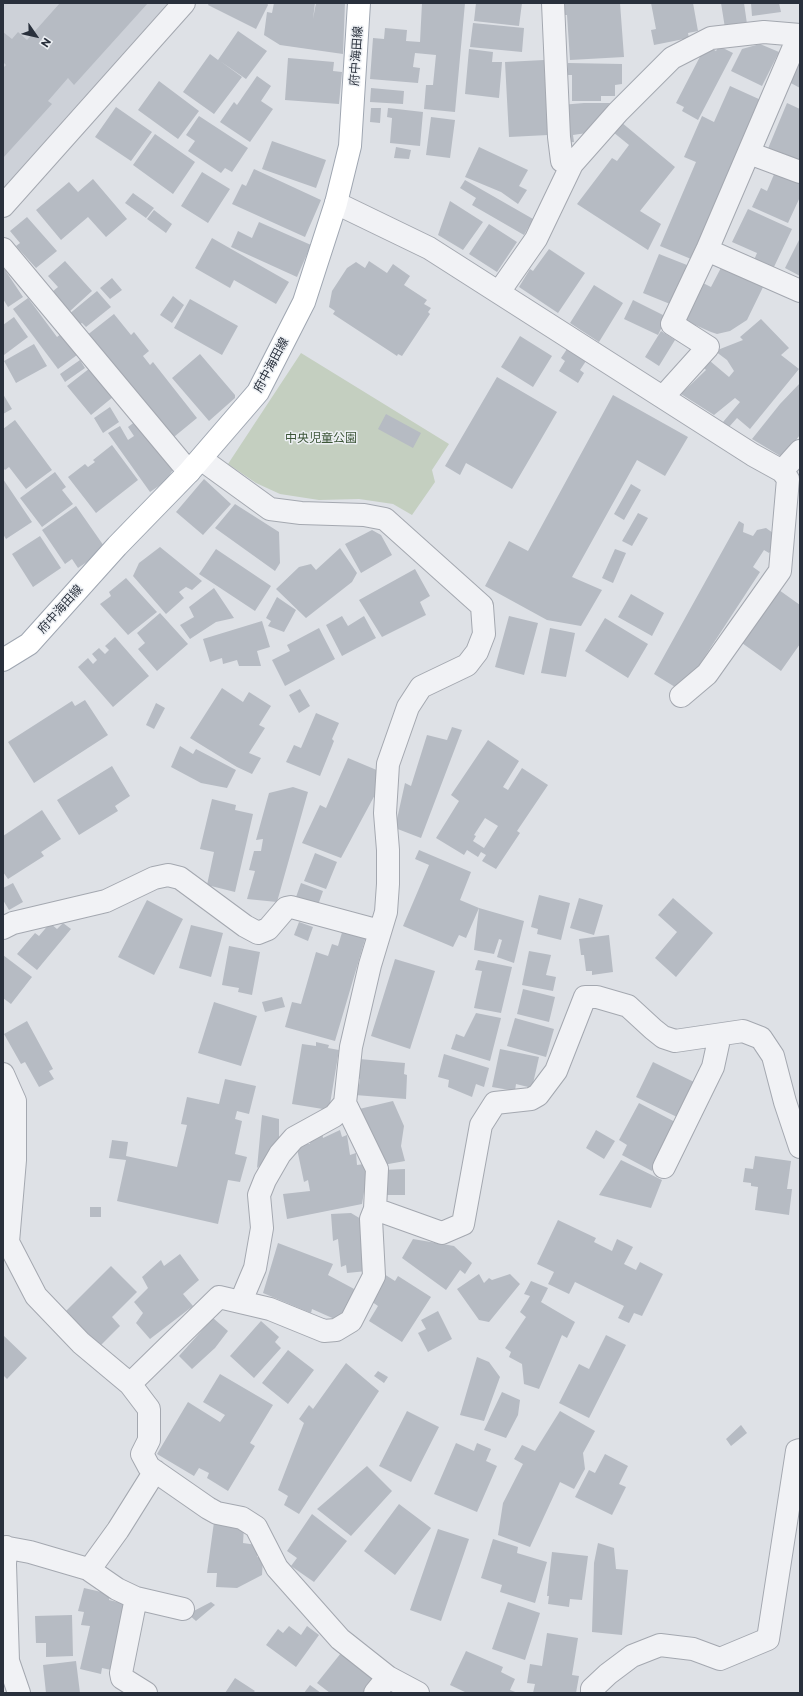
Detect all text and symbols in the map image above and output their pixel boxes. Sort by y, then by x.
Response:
north arrow [16,16,56,56]
street label: 府中海田線 [347,26,365,86]
text: N [39,36,54,50]
street label: 府中海田線 [251,335,291,395]
park label: 中央児童公園 [285,431,357,445]
street label: 府中海田線 [35,582,85,636]

